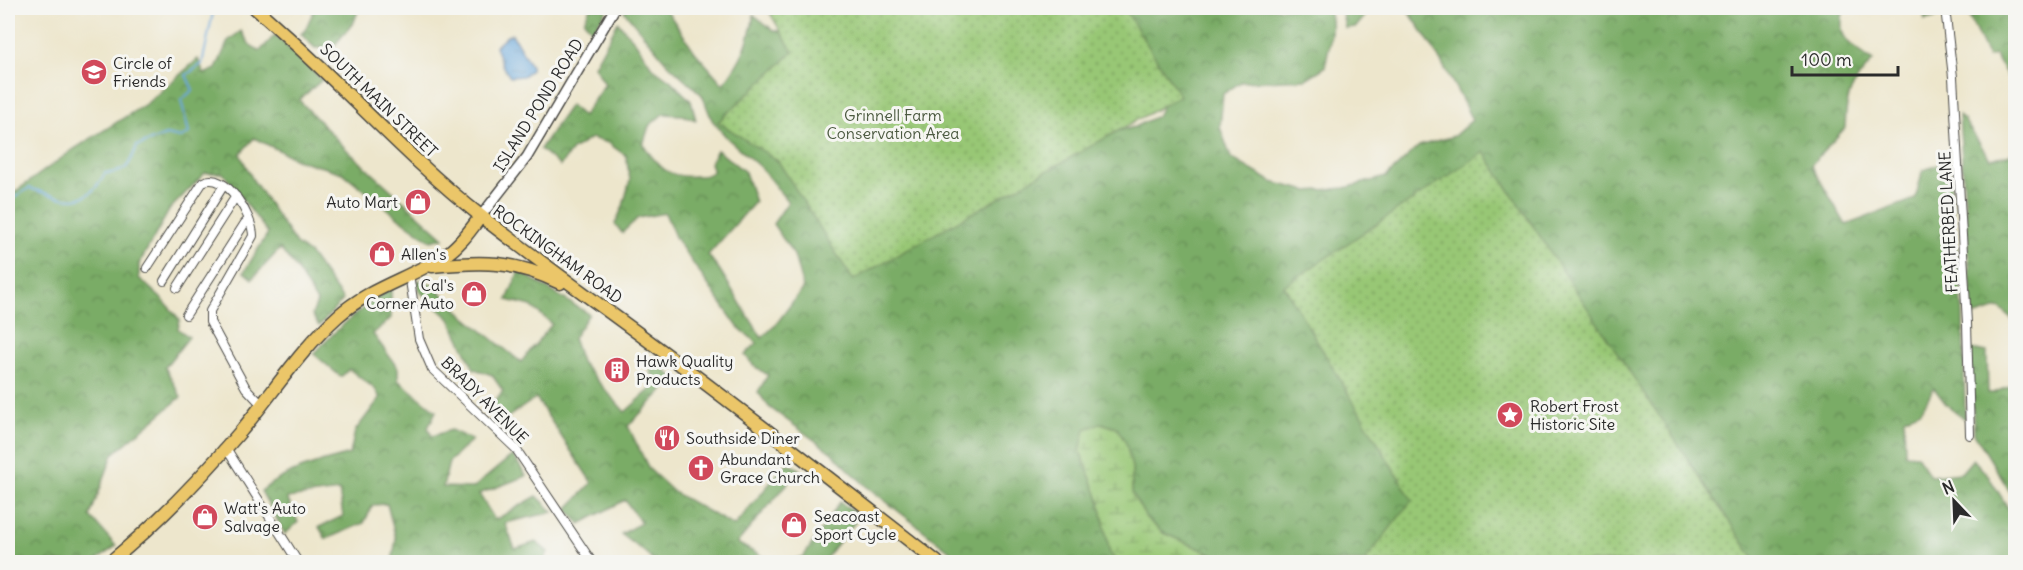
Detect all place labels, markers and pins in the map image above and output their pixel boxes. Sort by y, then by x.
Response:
place label: Circle of Friends [113,53,173,91]
school or university icon: Circle of Friends [79,57,109,87]
shop icon: Auto Mart [403,187,433,217]
place label: Auto Mart [326,192,399,212]
shop icon: Allen's [367,239,397,269]
place label: Allen's [401,244,446,264]
place label: Cal's Corner Auto [366,275,454,313]
shop icon: Cal's Corner Auto [459,279,489,309]
place label: Hawk Quality Products [636,351,733,389]
building icon: Hawk Quality Products [602,355,632,385]
place label: Robert Frost Historic Site [1530,396,1619,434]
place icon: Robert Frost Historic Site [1495,400,1525,430]
restaurant icon: Southside Diner [652,423,682,453]
place label: Southside Diner [686,428,800,448]
place label: Abundant Grace Church [720,449,820,487]
church icon: Abundant Grace Church [686,453,716,483]
place label: Watt's Auto Salvage [224,498,306,536]
shop icon: Watt's Auto Salvage [190,502,220,532]
place label: Seacoast Sport Cycle [814,506,896,544]
shop icon: Seacoast Sport Cycle [779,510,809,540]

